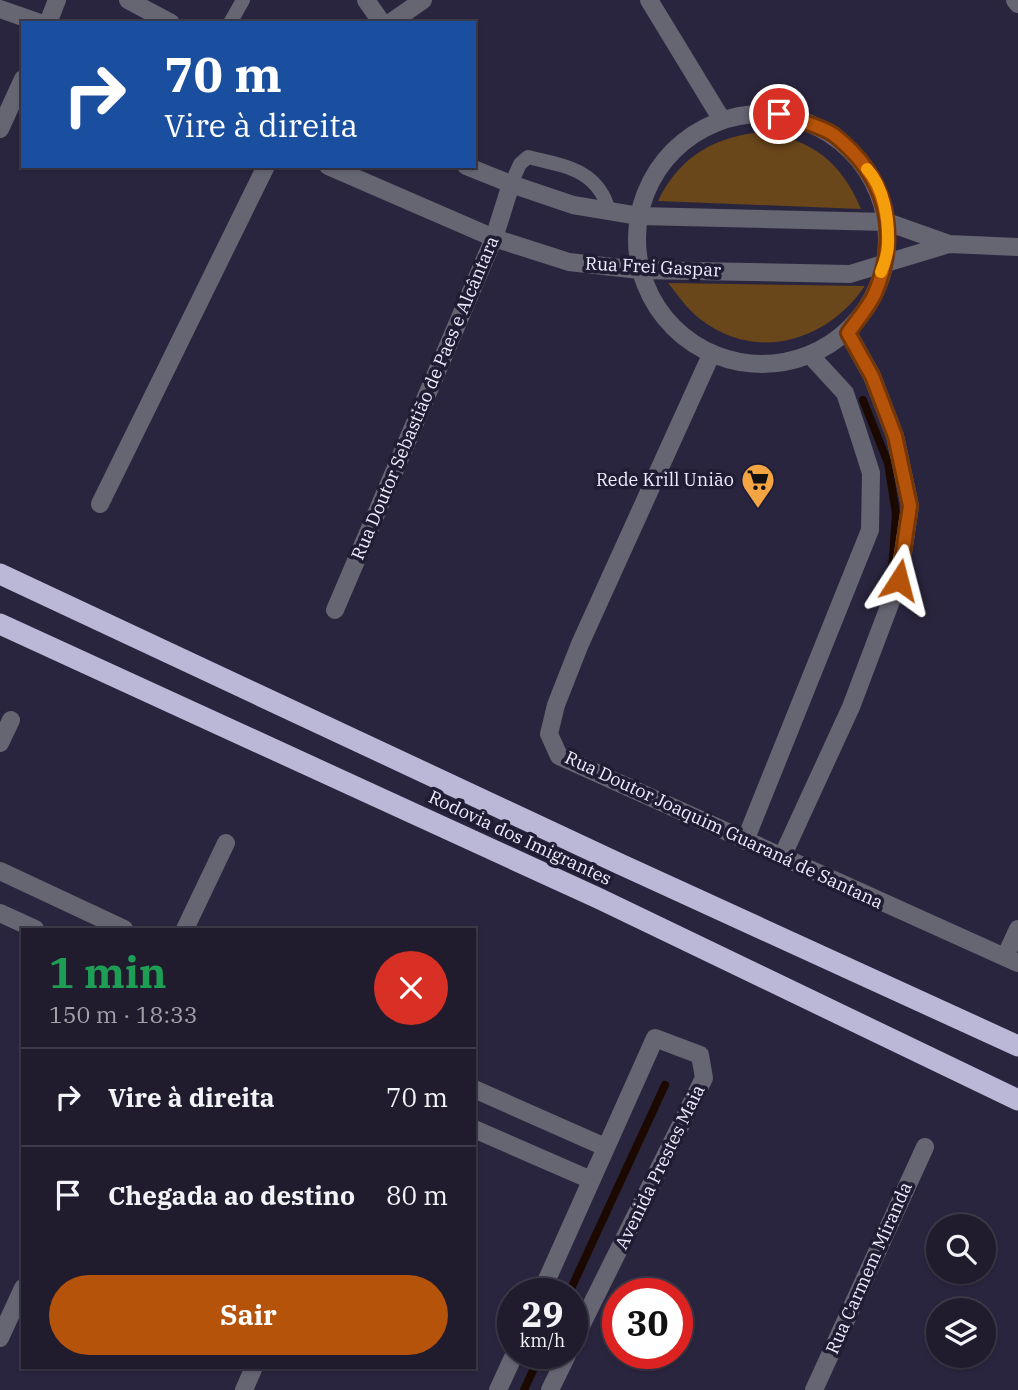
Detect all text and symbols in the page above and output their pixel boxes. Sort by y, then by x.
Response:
text: 70 m [164,42,282,105]
icon: right [49,49,140,140]
pin [749,84,809,144]
icon: arrive [760,95,798,133]
text: Vire à direita [164,104,358,146]
street label: Rua Doutor Sebastião de Paes e Alcântara [346,232,504,563]
street label: Rua Frei Gaspar [584,251,722,282]
supermarket icon: Rede Krill União [739,461,777,510]
place label: Rede Krill União [596,468,734,491]
position arrow [862,543,936,617]
street label: Rua Doutor Joaquim Guaraná de Santana [561,746,887,914]
street label: Rodovia dos Imigrantes [425,785,615,890]
text: 1 min [49,945,167,1000]
button: close [374,951,448,1025]
text: 150 m · 18:33 [49,999,198,1029]
icon: right [49,1078,87,1116]
text: Vire à direita [108,1080,275,1114]
text: 70 m [386,1080,448,1114]
street label: Avenida Prestes Maia [610,1081,710,1253]
icon: arrive [49,1176,87,1214]
text: Chegada ao destino [108,1178,355,1212]
text: 80 m [386,1178,448,1212]
street label: Rua Carmem Miranda [820,1178,917,1357]
map controls [926,1214,996,1368]
button: search [926,1214,996,1284]
button: Sair [49,1275,448,1355]
speed limit sign: 30 [602,1278,693,1369]
text: 29 [521,1291,564,1337]
button: layers [926,1298,996,1368]
text: km/h [520,1329,565,1352]

